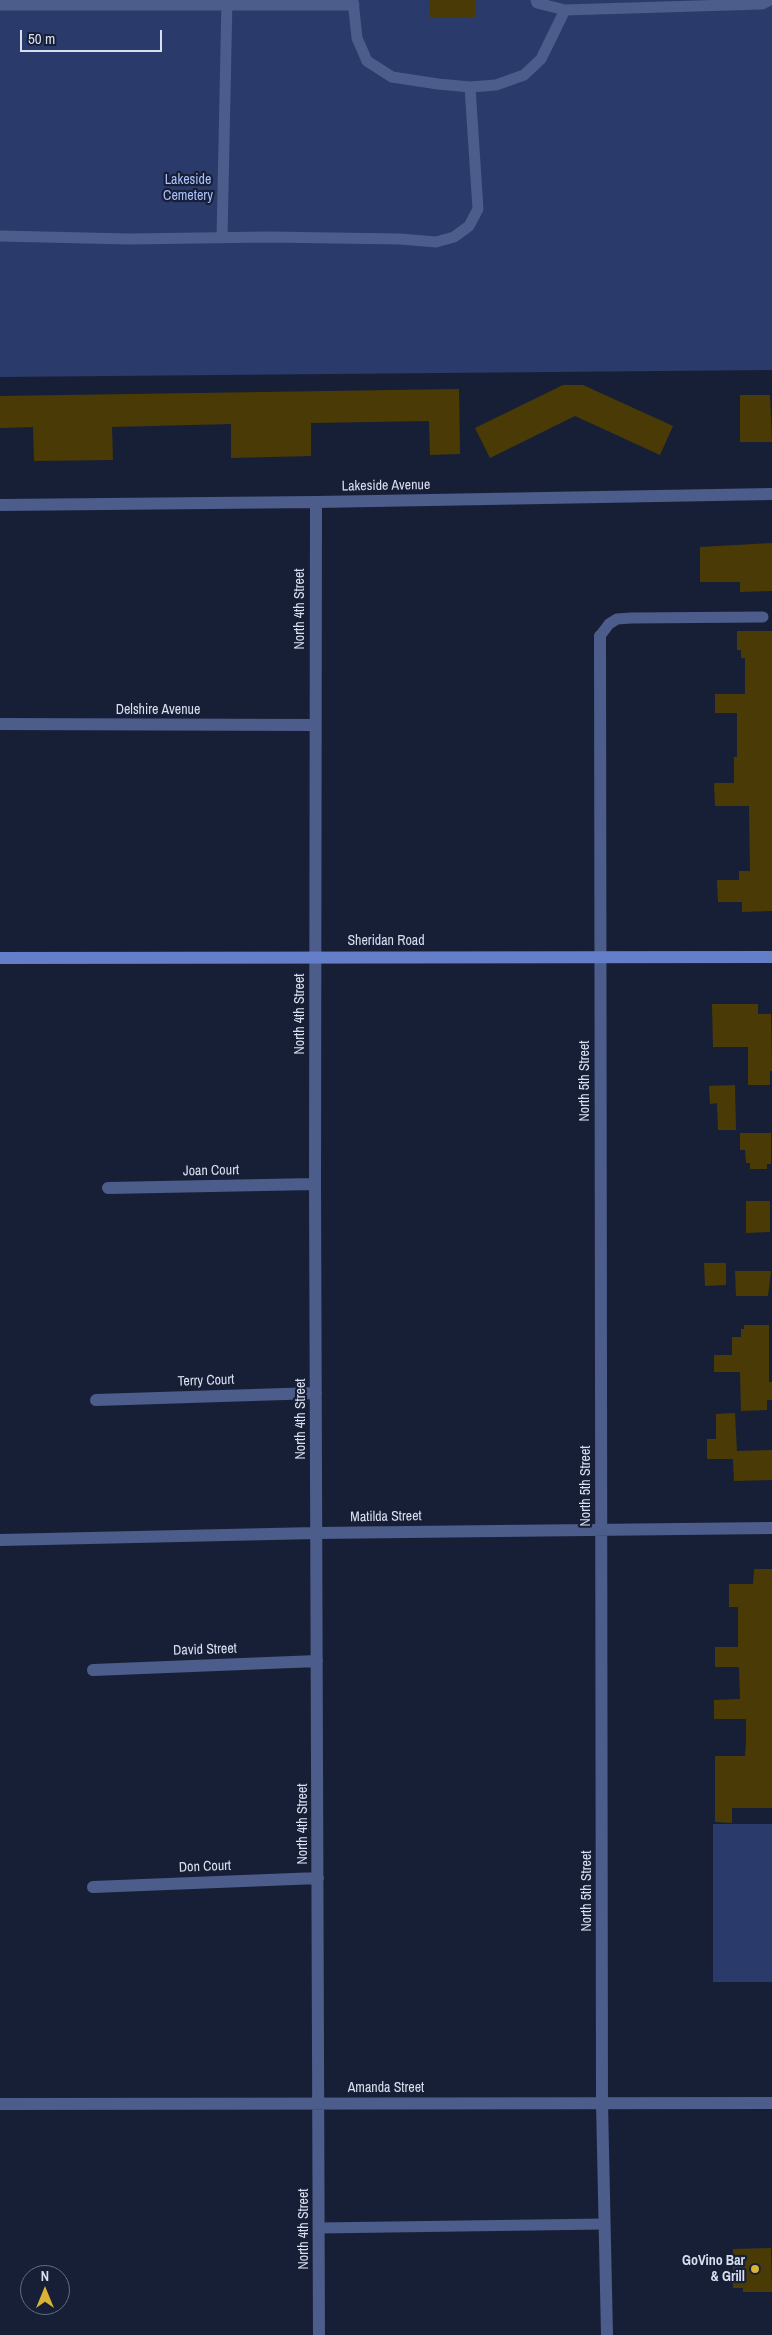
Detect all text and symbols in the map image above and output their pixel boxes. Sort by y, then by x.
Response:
scale bar [22,20,165,52]
text: 50 m [28,28,55,49]
park label: Lakeside Cemetery [163,172,213,204]
street label: Lakeside Avenue [342,477,430,495]
street label: North 4th Street [292,568,308,650]
street label: Delshire Avenue [116,702,200,718]
street label: Sheridan Road [347,933,425,949]
street label: North 4th Street [292,973,308,1055]
street label: North 5th Street [577,1040,593,1122]
street label: Joan Court [183,1162,239,1180]
street label: Terry Court [177,1372,235,1390]
street label: North 4th Street [293,1378,309,1460]
street label: North 5th Street [578,1445,594,1527]
street label: Matilda Street [350,1508,422,1526]
street label: David Street [173,1640,237,1660]
street label: North 4th Street [295,1783,311,1865]
street label: North 5th Street [579,1850,595,1932]
street label: Don Court [179,1858,231,1876]
street label: Amanda Street [348,2080,424,2096]
street label: North 4th Street [296,2188,312,2270]
place label: GoVino Bar & Grill [682,2253,745,2286]
marker: GoVino Bar & Grill [749,2263,761,2275]
north arrow [20,2265,70,2315]
text: N [41,2267,49,2285]

